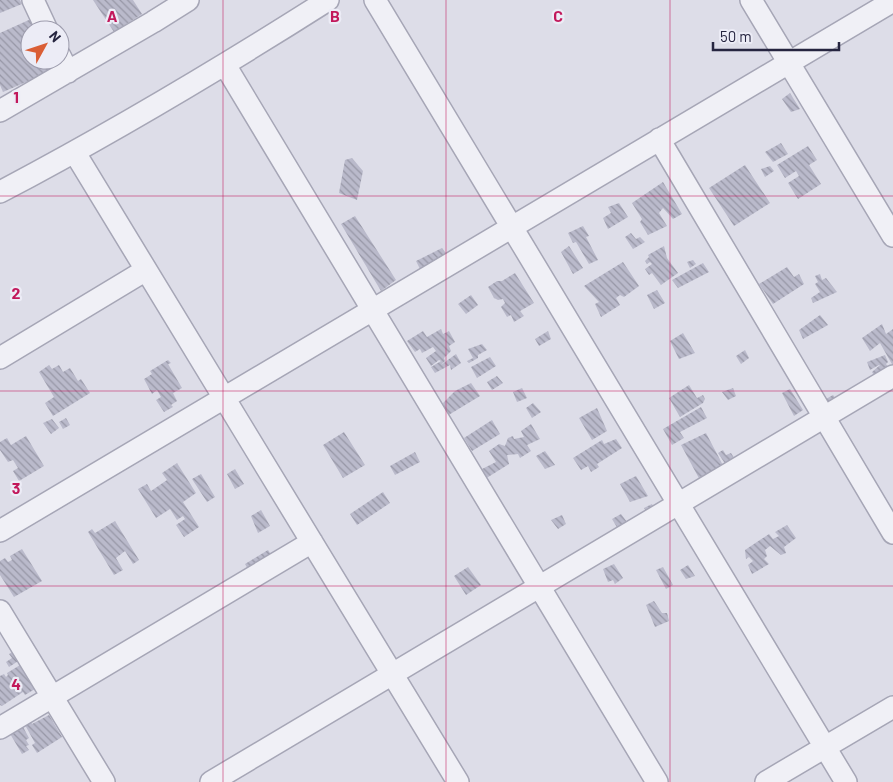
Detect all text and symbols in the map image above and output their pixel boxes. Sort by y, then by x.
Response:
text: A [107,6,118,25]
text: B [330,6,340,25]
text: C [553,6,563,25]
north arrow [20,20,70,70]
scale bar [713,20,839,52]
text: N [46,27,65,45]
text: 50 m [720,27,752,45]
text: 1 [13,87,19,106]
text: 2 [12,283,21,302]
text: 3 [12,478,20,497]
text: 4 [11,674,21,693]

